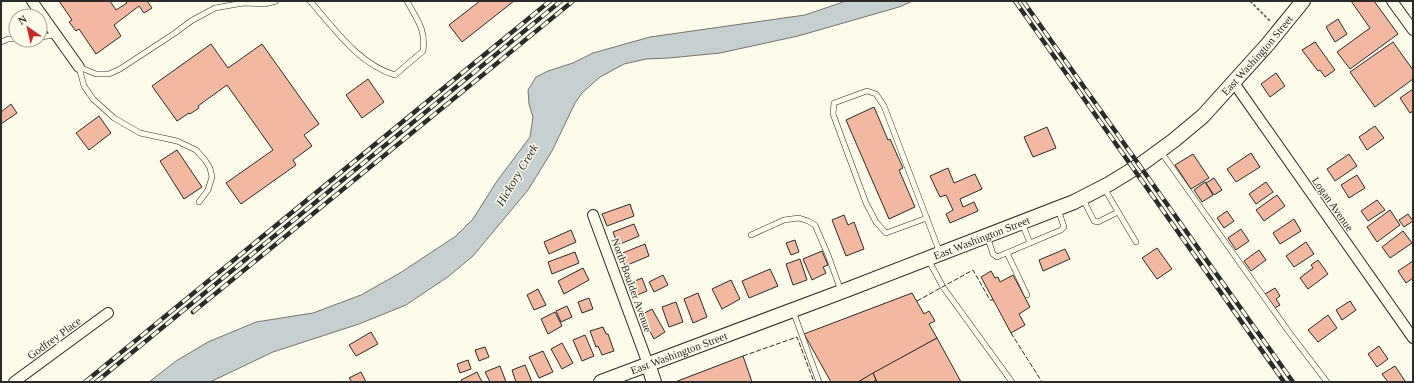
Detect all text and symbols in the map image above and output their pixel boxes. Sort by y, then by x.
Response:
north arrow [8,8,48,48]
text: N [16,12,29,27]
street label: East Washington Street [1219,13,1295,98]
water label: Hickory Creek [492,141,541,209]
street label: Logan Avenue [1310,174,1356,234]
street label: East Washington Street [932,214,1031,262]
street label: North Boulder Avenue [609,236,655,334]
street label: Godfrey Place [25,314,83,361]
street label: East Washington Street [629,329,729,376]

